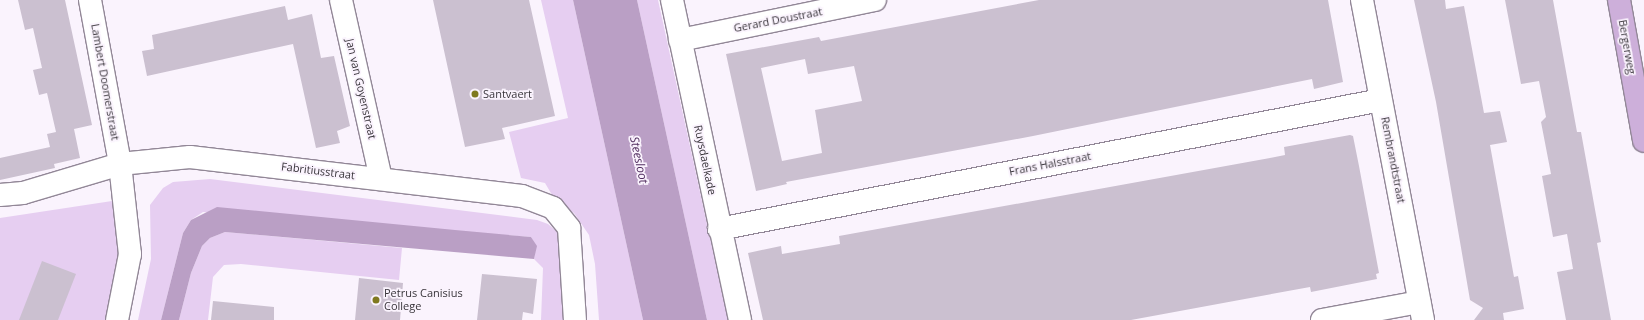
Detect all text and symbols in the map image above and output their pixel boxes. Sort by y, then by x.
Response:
street label: Gerard Doustraat [733,5,823,35]
street label: Bergerweg [1616,19,1638,75]
street label: Lambert Doomerstraat [88,23,122,141]
street label: Jan van Goyenstraat [343,37,379,141]
place label: Santvaert [483,87,532,101]
marker: Santvaert [470,89,480,99]
street label: Rembrandtstraat [1378,116,1408,204]
street label: Ruysdaelkade [691,124,719,196]
water label: Steesloot [627,135,651,185]
street label: Frans Halsstraat [1008,150,1092,178]
street label: Fabritiusstraat [280,160,356,182]
place label: Petrus Canisius College [384,287,463,313]
marker: Petrus Canisius College [371,295,381,305]

